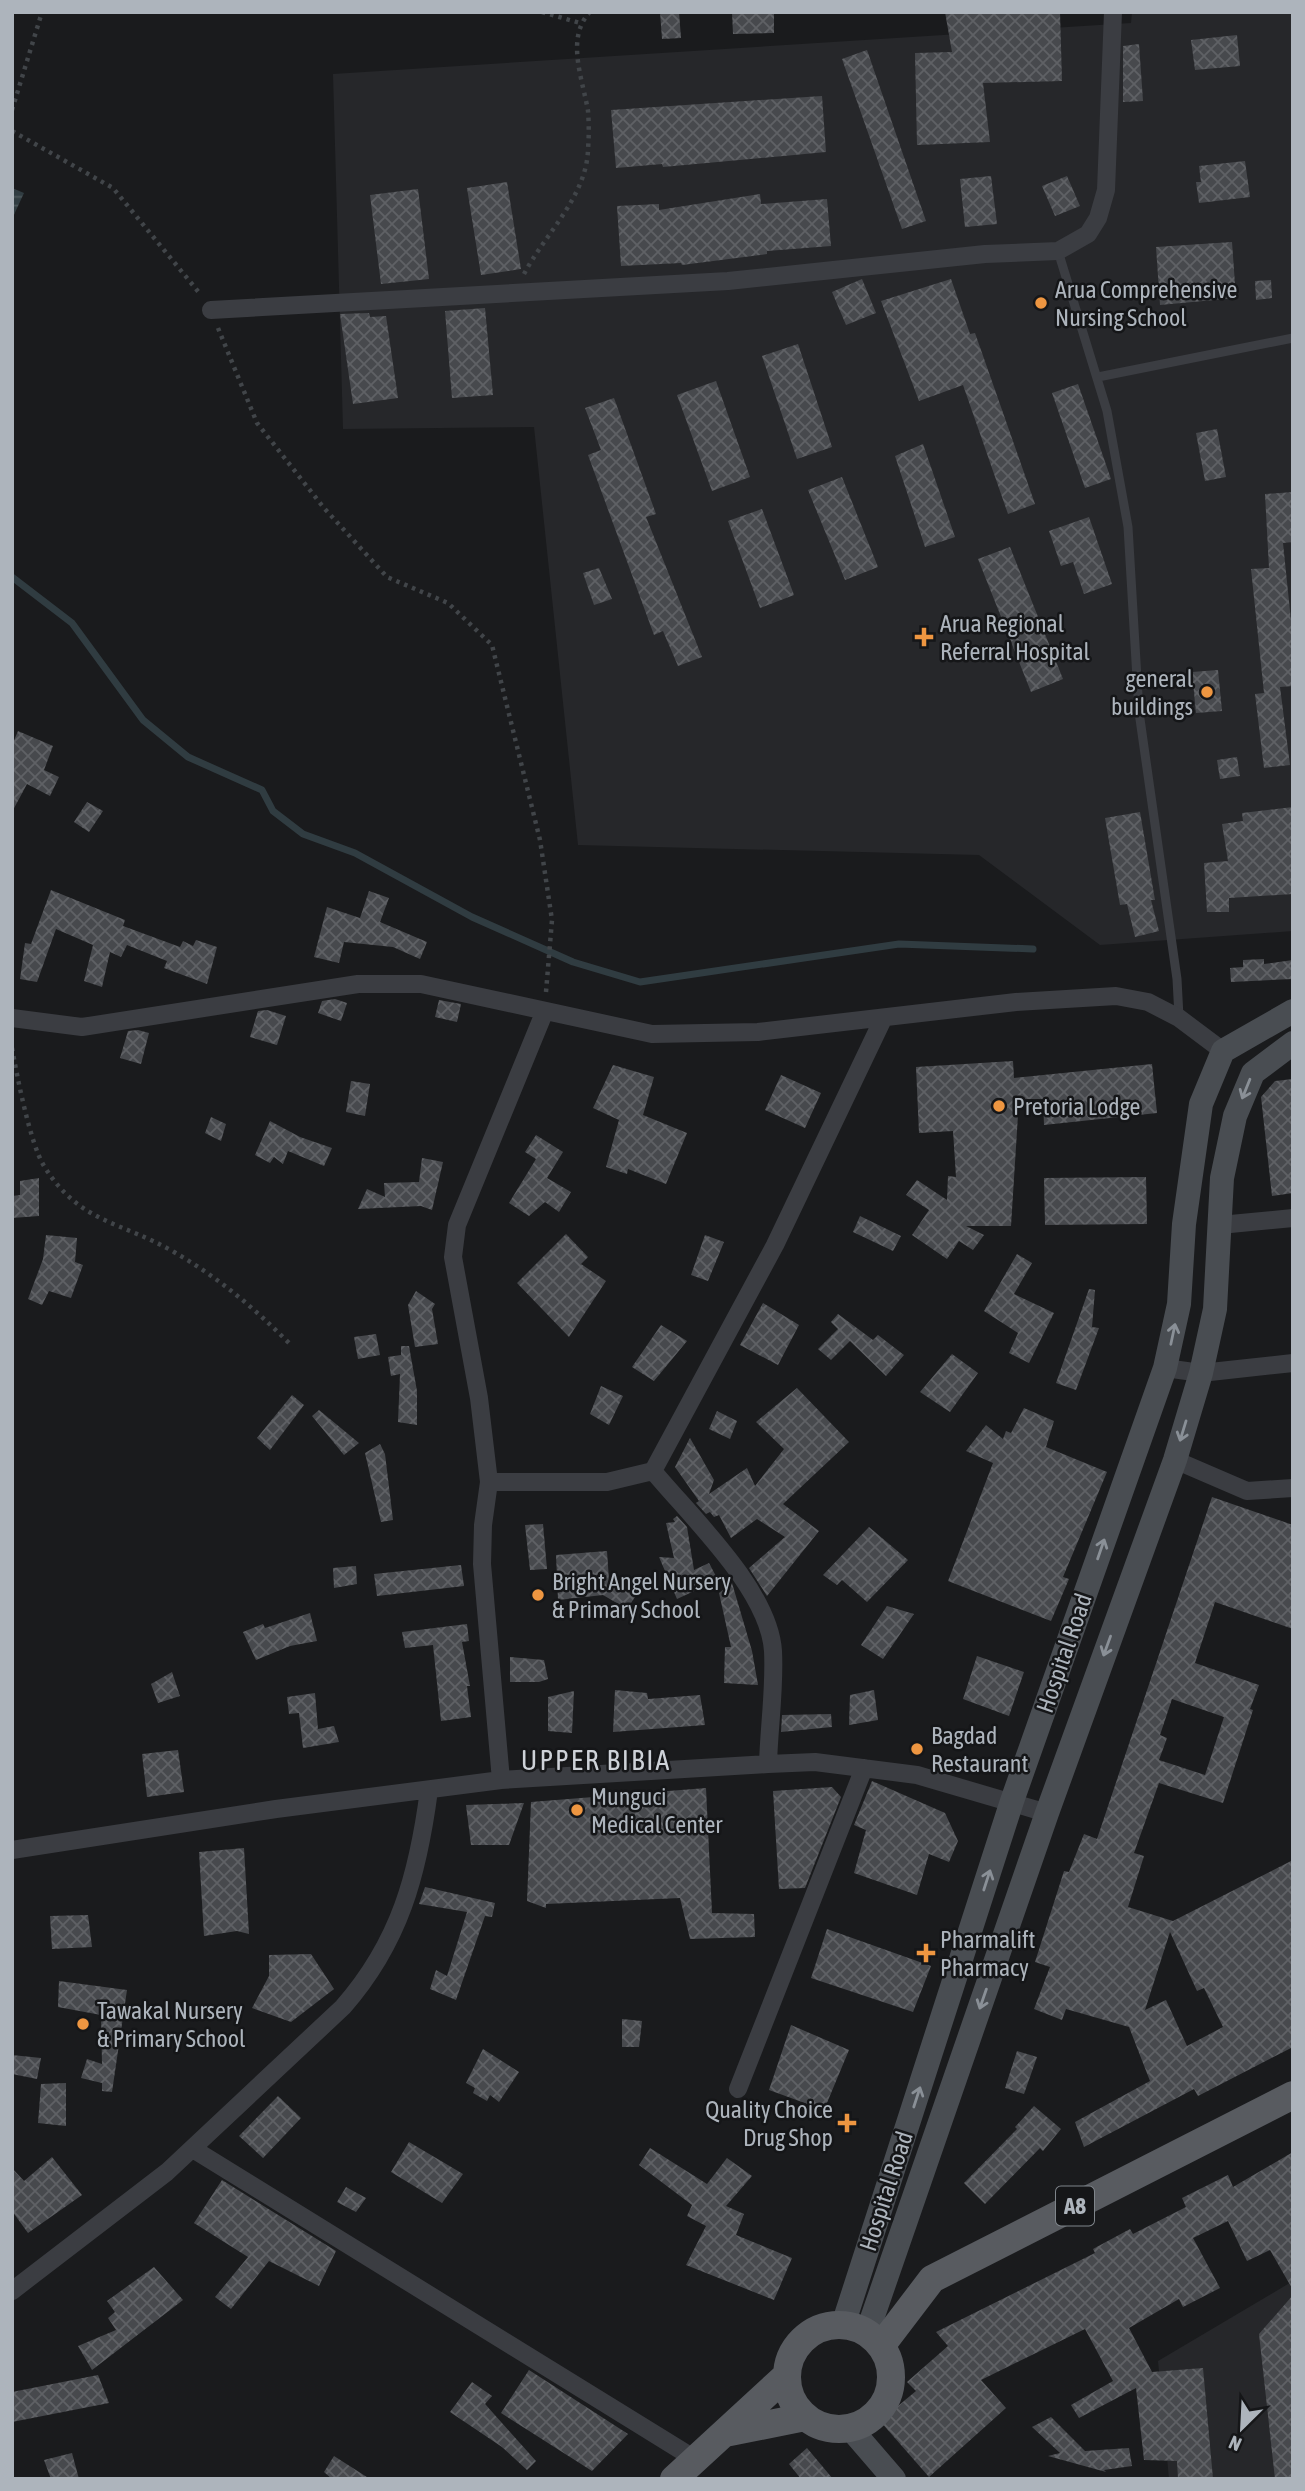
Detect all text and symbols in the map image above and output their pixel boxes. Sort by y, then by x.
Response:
place label: Arua Comprehensive Nursing School [1055,276,1237,331]
marker: Arua Comprehensive Nursing School [1033,295,1049,311]
place label: Arua Regional Referral Hospital [940,610,1091,665]
marker: Arua Regional Referral Hospital [914,627,934,647]
place label: general buildings [1111,665,1194,720]
marker: general buildings [1199,684,1215,700]
one-way arrow [1239,1078,1252,1100]
place label: Pretoria Lodge [1013,1093,1140,1120]
marker: Pretoria Lodge [991,1098,1007,1114]
one-way arrow [1167,1323,1180,1346]
one-way arrow [1176,1420,1189,1442]
one-way arrow [1096,1539,1108,1561]
place label: Bright Angel Nursery & Primary School [552,1568,731,1623]
marker: Bright Angel Nursery & Primary School [530,1587,546,1603]
street label: Hospital Road [1031,1590,1097,1716]
one-way arrow [1100,1634,1113,1656]
place label: Bagdad Restaurant [931,1722,1028,1777]
marker: Bagdad Restaurant [909,1741,925,1757]
district label: UPPER BIBIA [521,1744,671,1776]
place label: Munguci Medical Center [591,1783,723,1838]
marker: Munguci Medical Center [569,1802,585,1818]
one-way arrow [981,1869,994,1891]
place label: Pharmalift Pharmacy [940,1926,1036,1981]
marker: Pharmalift Pharmacy [918,1945,934,1961]
one-way arrow [976,1987,988,2009]
place label: Tawakal Nursery & Primary School [97,1997,246,2052]
marker: Tawakal Nursery & Primary School [75,2016,91,2032]
one-way arrow [912,2086,924,2108]
place label: Quality Choice Drug Shop [705,2096,833,2151]
marker: Quality Choice Drug Shop [839,2115,855,2131]
street label: Hospital Road [854,2128,918,2254]
road number: A8 [1056,2186,1094,2226]
north arrow [1207,2393,1277,2463]
text: N [1225,2431,1245,2456]

